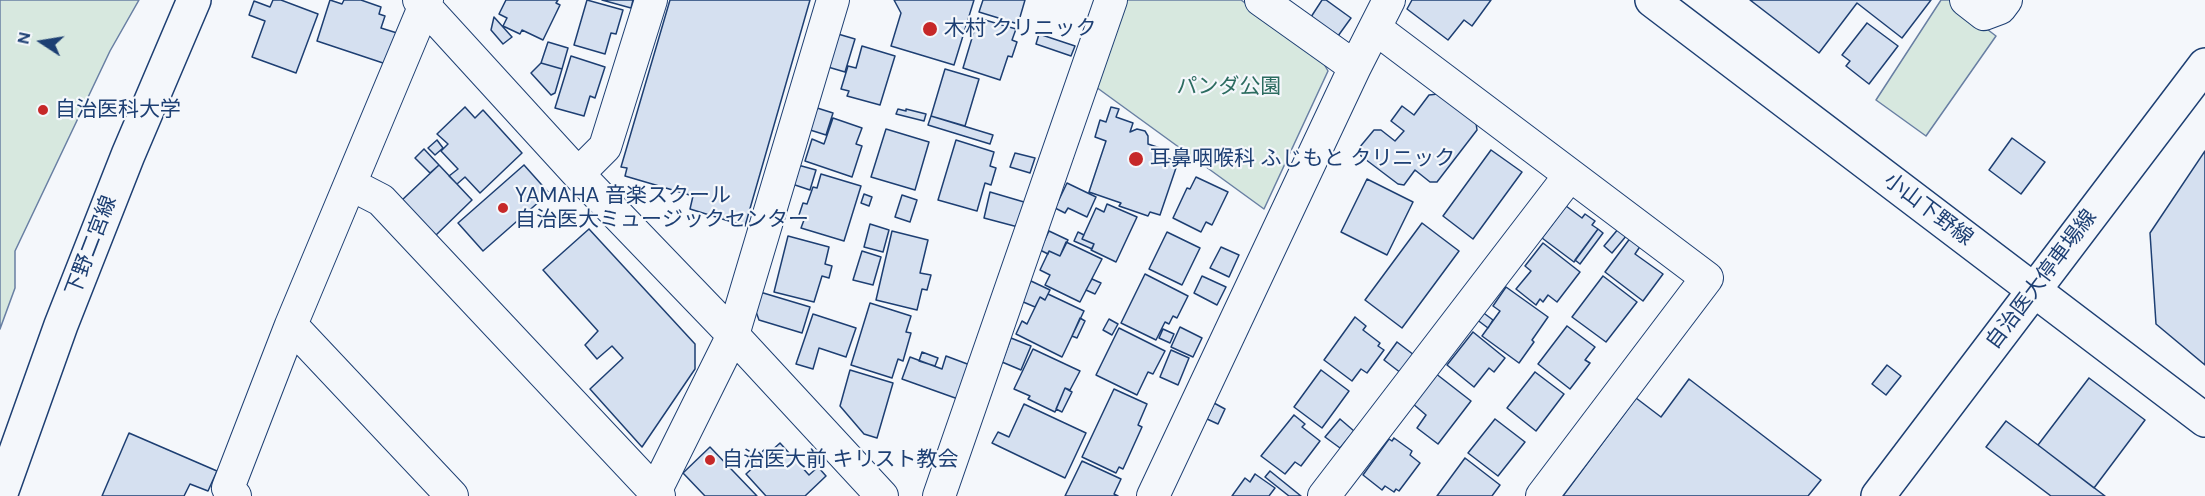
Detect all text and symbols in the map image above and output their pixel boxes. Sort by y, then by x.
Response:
north arrow [12,12,72,72]
place label: 木村 クリニック [944,16,1097,42]
marker: 木村 クリニック [921,20,939,38]
text: N [12,30,35,46]
park label: パンダ公園 [1177,74,1281,100]
place label: 自治医科大学 [55,97,181,123]
marker: 自治医科大学 [36,103,50,117]
place label: 耳鼻咽喉科 ふじもと クリニック [1150,146,1455,172]
marker: 耳鼻咽喉科 ふじもと クリニック [1127,150,1145,168]
street label: 小山下野線 [1878,168,1978,252]
place label: YAMAHA 音楽スクール 自治医大ミュージックセンター [515,183,809,233]
street label: 下野二宮線 [61,192,123,300]
marker: YAMAHA 音楽スクール 自治医大ミュージックセンター [496,201,510,215]
street label: 自治医大停車場線 [1981,205,2103,355]
place label: 自治医大前 キリスト教会 [722,447,959,473]
marker: 自治医大前 キリスト教会 [703,453,717,467]

